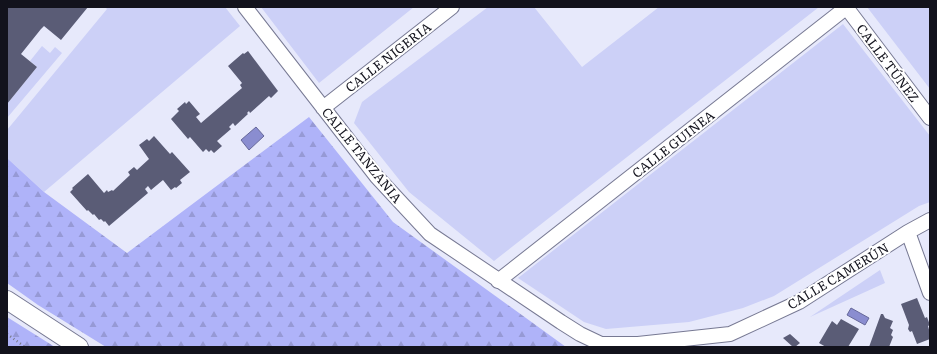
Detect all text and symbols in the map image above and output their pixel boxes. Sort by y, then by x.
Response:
street label: CALLE NIGERIA [341,17,435,96]
street label: CALLE TÚNEZ [853,20,924,106]
street label: CALLE TANZANIA [318,103,407,207]
street label: CALLE GUINEA [627,105,718,182]
street label: CALLE CAMERÚN [783,238,892,313]

